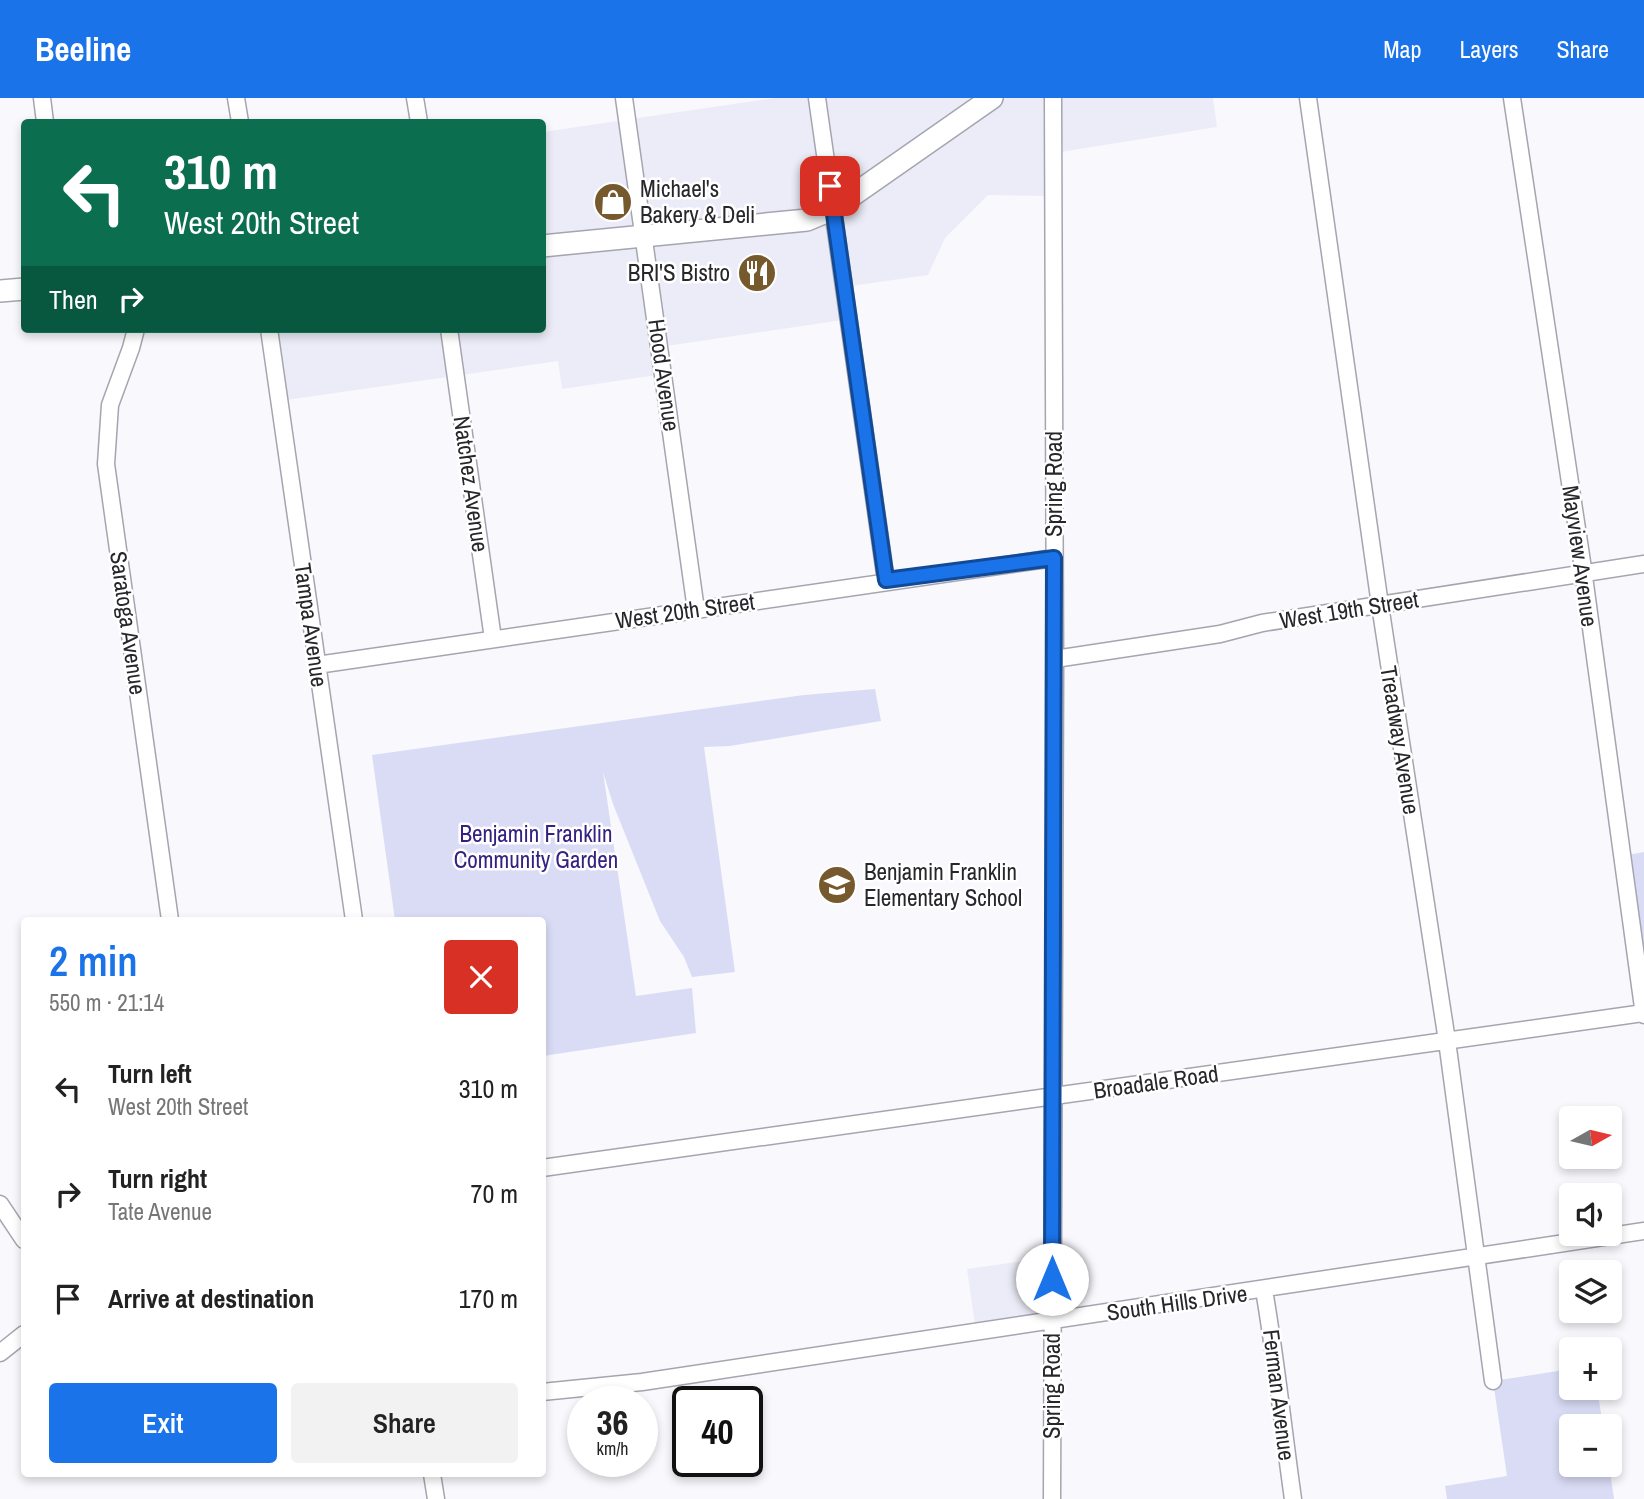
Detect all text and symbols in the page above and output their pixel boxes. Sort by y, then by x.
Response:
text: Beeline [35,27,131,71]
text: Map [1383,33,1421,65]
text: Layers [1459,33,1518,65]
text: Share [1556,33,1609,65]
text: 310 m [164,138,278,204]
icon: left [49,147,140,238]
pin [800,156,860,216]
icon: arrive [811,167,849,205]
place label: Michael's Bakery & Deli [640,173,755,230]
shop icon: Michael's Bakery & Deli [592,181,634,223]
text: West 20th Street [164,201,359,244]
restaurant icon: BRI'S Bistro [736,252,778,294]
place label: BRI'S Bistro [628,257,730,288]
icon: right [112,280,150,318]
text: Then [49,282,98,317]
street label: Hood Avenue [641,317,688,433]
street label: Natchez Avenue [447,414,496,554]
street label: Spring Road [1038,431,1069,537]
street label: Mayview Avenue [1555,483,1606,629]
street label: Saratoga Avenue [103,549,154,697]
street label: Tampa Avenue [287,561,336,689]
street label: West 19th Street [1277,583,1421,636]
street label: West 20th Street [613,585,756,636]
street label: Treadway Avenue [1373,663,1428,816]
park label: Benjamin Franklin Community Garden [454,818,618,875]
place label: Benjamin Franklin Elementary School [864,856,1022,913]
school or university icon: Benjamin Franklin Elementary School [816,864,858,906]
text: 2 min [49,933,138,989]
button: close [444,940,518,1014]
text: 550 m · 21:14 [49,987,164,1018]
text: Turn left [108,1056,192,1091]
street label: Broadale Road [1091,1057,1220,1106]
icon: left [49,1070,87,1108]
text: 310 m [459,1071,518,1106]
text: West 20th Street [108,1091,248,1122]
north arrow [1559,1106,1622,1169]
map controls [1559,1106,1622,1477]
text: Turn right [108,1161,207,1196]
icon: right [49,1175,87,1213]
text: 70 m [471,1176,518,1211]
button: sound [1559,1183,1622,1246]
text: Tate Avenue [108,1196,212,1227]
position arrow [1015,1242,1089,1316]
button: layers [1559,1260,1622,1323]
street label: South Hills Drive [1105,1277,1249,1328]
icon: arrive [49,1280,87,1318]
text: Arrive at destination [108,1281,314,1316]
text: 170 m [459,1281,518,1316]
street label: Ferman Avenue [1256,1328,1303,1462]
street label: Spring Road [1036,1333,1067,1439]
button: + [1559,1337,1622,1400]
button: Exit [49,1383,277,1463]
button: Share [291,1383,518,1463]
speed limit sign: 40 [672,1386,763,1477]
text: 36 [597,1399,628,1446]
button: − [1559,1414,1622,1477]
text: km/h [597,1436,629,1461]

